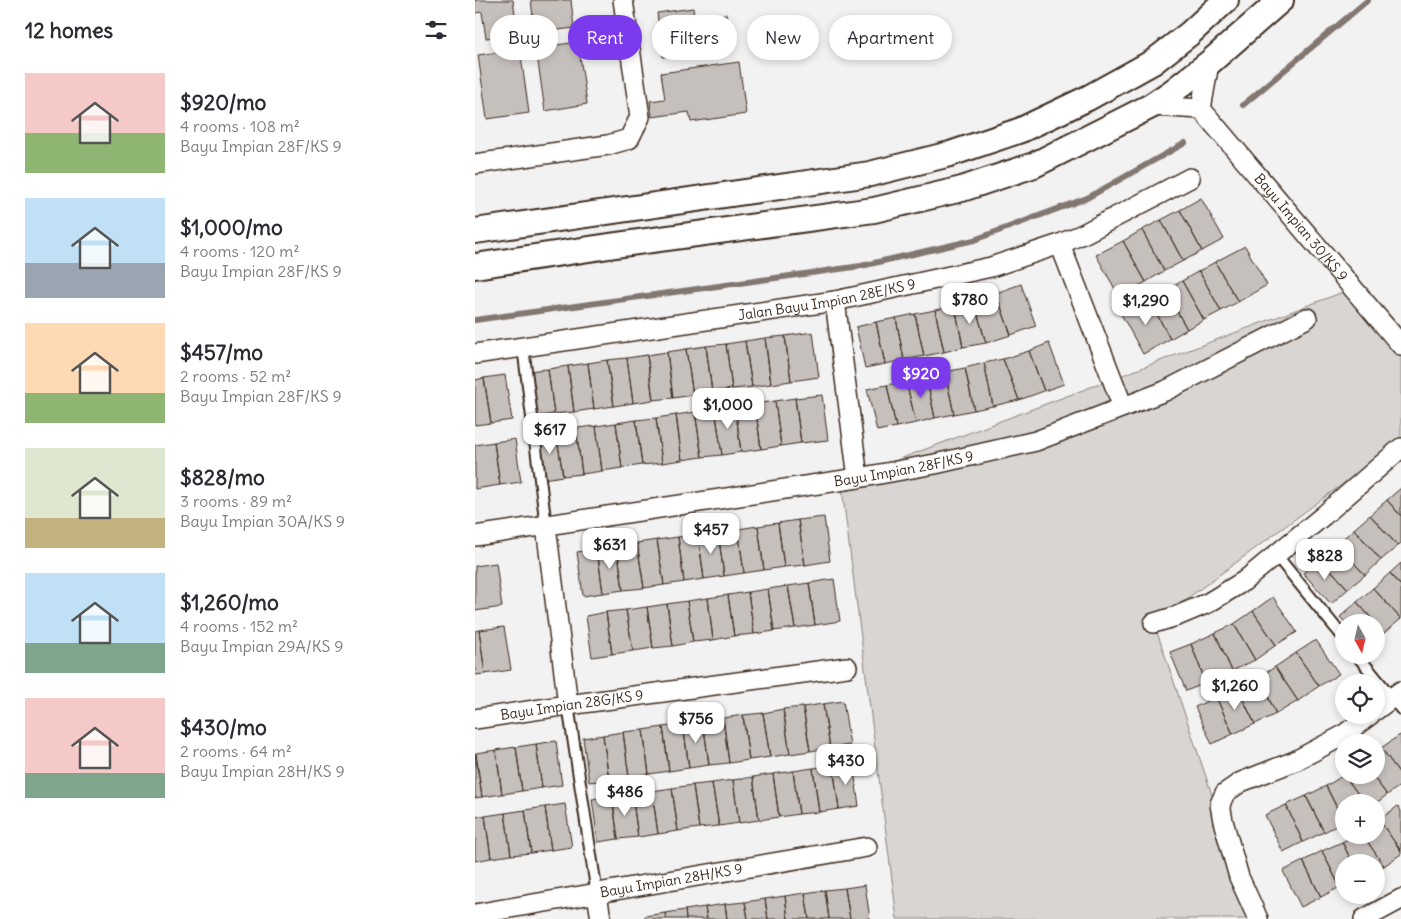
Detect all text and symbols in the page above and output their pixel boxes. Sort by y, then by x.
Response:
chip: Buy [490,15,558,60]
chip: Rent [568,15,642,60]
chip: Filters [652,15,737,60]
chip: New [747,15,819,60]
chip: Apartment [829,15,952,60]
icon: filters [422,16,450,44]
text: 12 homes [25,17,113,44]
text: $920/mo [180,89,266,116]
icon: home [65,93,125,153]
text: 4 rooms · 108 m² [180,116,300,136]
text: Bayu Impian 28F/KS 9 [180,136,342,156]
street label: Bayu Impian 30/KS 9 [1251,170,1352,285]
text: $1,000/mo [180,214,283,241]
icon: home [65,218,125,278]
text: 4 rooms · 120 m² [180,241,299,261]
text: Bayu Impian 28F/KS 9 [180,261,342,281]
street label: Jalan Bayu Impian 28E/KS 9 [737,275,917,324]
pin: $780 [940,282,1000,325]
pin: $1,290 [1105,284,1187,326]
text: $780 [952,289,988,309]
text: $1,290 [1123,290,1169,310]
text: $457/mo [180,339,263,366]
icon: home [65,343,125,403]
pin: $920 [891,356,951,399]
text: $920 [902,363,940,383]
text: 2 rooms · 52 m² [180,366,291,386]
text: Bayu Impian 28F/KS 9 [180,386,342,406]
pin: $1,000 [687,388,769,430]
text: $1,000 [703,394,753,414]
pin: $617 [520,412,580,455]
text: $617 [534,419,566,439]
street label: Bayu Impian 28F/KS 9 [833,447,975,491]
text: $828/mo [180,464,265,491]
icon: home [65,468,125,528]
text: 3 rooms · 89 m² [180,491,292,511]
text: Bayu Impian 30A/KS 9 [180,511,345,531]
pin: $457 [681,512,741,555]
text: $457 [693,519,729,539]
pin: $631 [580,528,640,570]
text: $631 [593,534,627,554]
pin: $828 [1295,538,1355,581]
text: $828 [1307,545,1343,565]
text: $1,260/mo [180,589,279,616]
icon: home [65,593,125,653]
north arrow [1335,614,1385,664]
map controls [1335,614,1385,904]
text: 4 rooms · 152 m² [180,616,298,636]
text: Bayu Impian 29A/KS 9 [180,636,343,656]
pin: $1,260 [1194,668,1276,711]
button: locate [1335,674,1385,724]
text: $1,260 [1212,675,1258,695]
street label: Bayu Impian 28G/KS 9 [499,686,645,724]
pin: $756 [666,702,726,744]
text: $756 [678,708,714,728]
text: $430/mo [180,714,267,741]
icon: home [65,718,125,778]
button: layers [1335,734,1385,784]
text: 2 rooms · 64 m² [180,741,292,761]
pin: $430 [816,744,876,786]
text: $430 [827,750,865,770]
text: Bayu Impian 28H/KS 9 [180,761,345,781]
pin: $486 [595,774,655,817]
text: $486 [607,781,643,801]
button: + [1335,794,1385,844]
button: − [1335,854,1385,904]
street label: Bayu Impian 28H/KS 9 [599,859,744,901]

